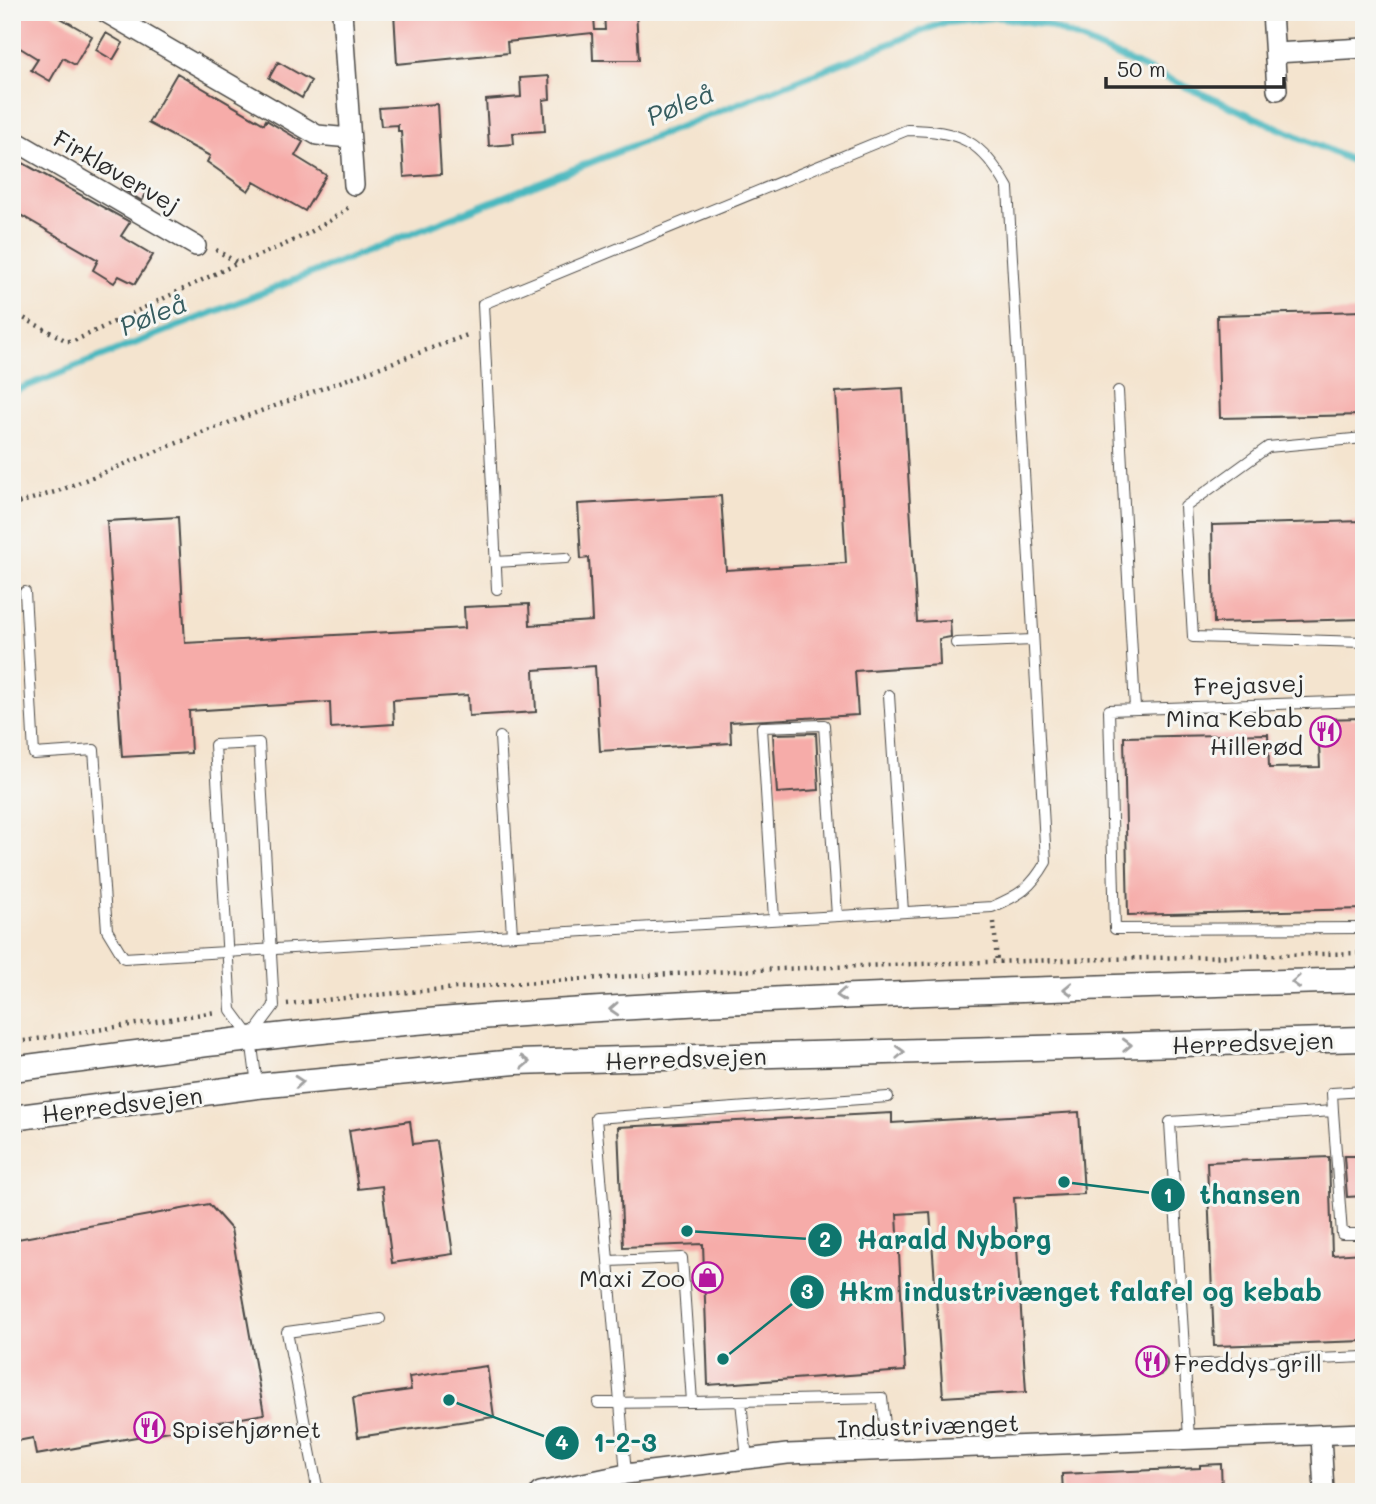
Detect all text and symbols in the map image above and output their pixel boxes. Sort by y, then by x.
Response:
scale bar [1106,46,1285,90]
text: 50 m [1117,55,1166,82]
water label: Pøleå [641,75,719,133]
street label: Firkløvervej [48,122,186,220]
water label: Pøleå [114,285,192,343]
street label: Frejasvej [1193,667,1305,701]
place label: Mina Kebab Hillerød [1166,702,1303,761]
restaurant icon: Mina Kebab Hillerød [1309,714,1343,748]
one-way arrow [1290,975,1301,990]
one-way arrow [1062,981,1073,996]
one-way arrow [835,987,846,1002]
one-way arrow [608,1001,619,1016]
street label: Herredsvejen [1172,1024,1334,1060]
one-way arrow [1122,1038,1133,1053]
street label: Herredsvejen [605,1040,767,1076]
one-way arrow [894,1044,905,1059]
one-way arrow [520,1055,531,1070]
one-way arrow [293,1075,304,1090]
street label: Herredsvejen [40,1079,204,1129]
callout: thansen [1151,1172,1315,1219]
text: thansen [1199,1177,1301,1211]
text: 1 [1163,1181,1173,1208]
callout: Harald Nyborg [808,1216,1065,1263]
text: Harald Nyborg [857,1222,1051,1256]
text: 2 [819,1225,831,1252]
shop icon: Maxi Zoo [691,1260,725,1294]
place label: Maxi Zoo [579,1262,685,1293]
callout: Hkm industrivænget falafel og kebab [790,1269,1336,1316]
text: Hkm industrivænget falafel og kebab [838,1274,1322,1308]
text: 3 [801,1277,813,1304]
restaurant icon: Freddys grill [1134,1345,1168,1379]
place label: Freddys grill [1174,1347,1322,1378]
street label: Industrivænget [837,1406,1019,1444]
restaurant icon: Spisehjørnet [132,1411,166,1445]
place label: Spisehjørnet [172,1413,321,1444]
callout: 1-2-3 [544,1419,671,1466]
text: 1-2-3 [593,1425,657,1459]
text: 4 [555,1428,569,1455]

